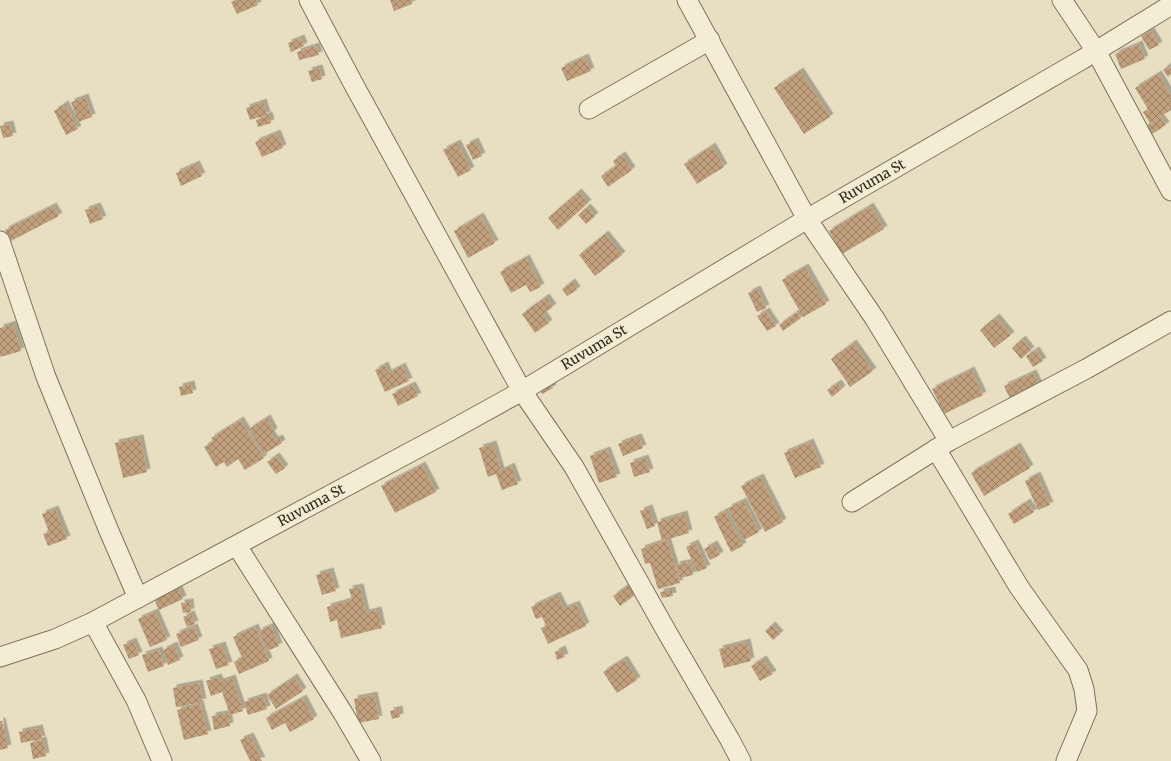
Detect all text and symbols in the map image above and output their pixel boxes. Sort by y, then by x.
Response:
street label: Ruvuma St [836,155,909,207]
street label: Ruvuma St [558,320,631,374]
street label: Ruvuma St [274,480,348,530]

